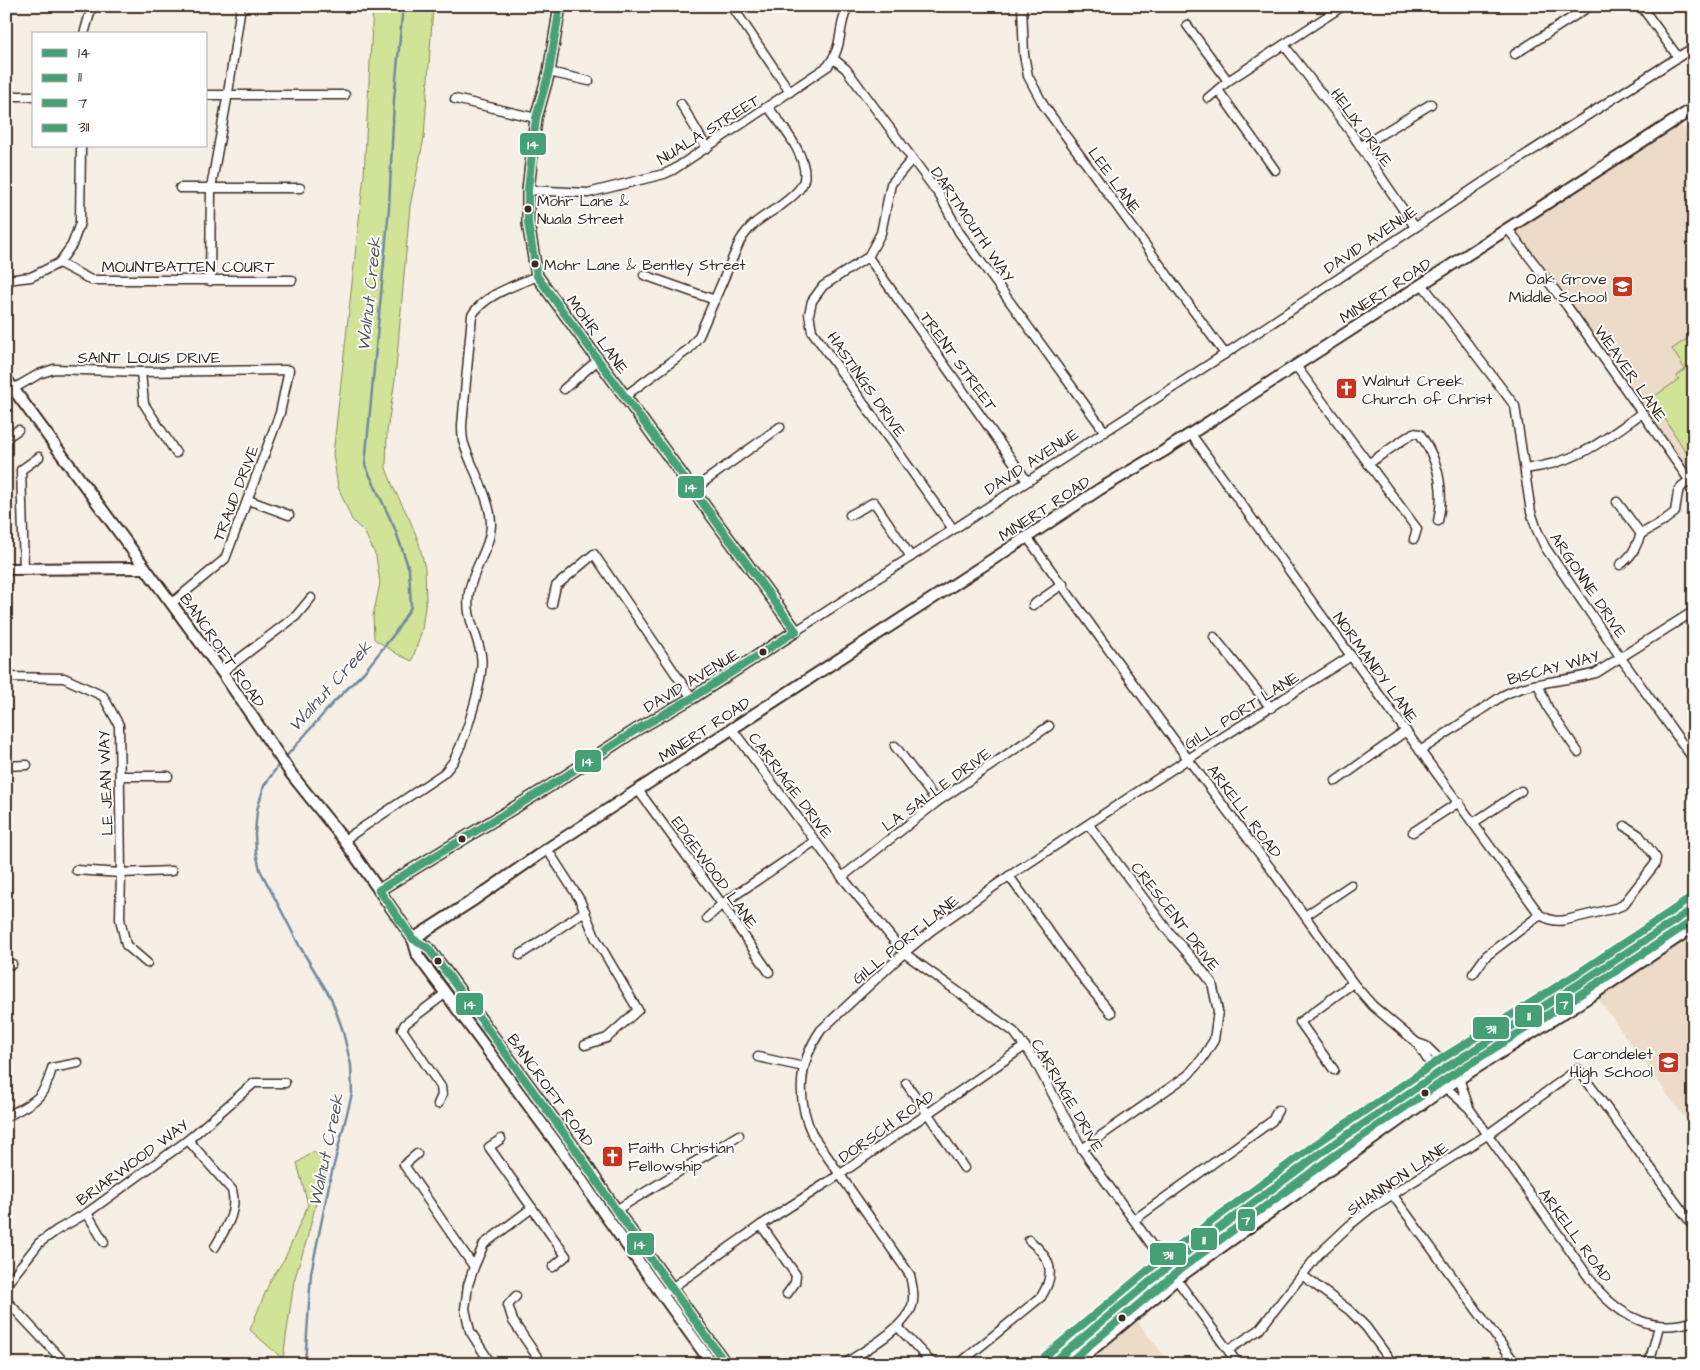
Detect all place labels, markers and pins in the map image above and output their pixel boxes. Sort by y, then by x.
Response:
place label: Mohr Lane & Nuala Street [537,191,629,230]
marker: Mohr Lane & Nuala Street [523,204,533,214]
place label: Mohr Lane & Bentley Street [544,255,746,277]
marker: Mohr Lane & Bentley Street [530,259,540,269]
place label: Oak Grove Middle School [1509,268,1607,308]
school or university icon: Oak Grove Middle School [1611,275,1635,299]
place label: Walnut Creek Church of Christ [1362,370,1493,410]
church icon: Walnut Creek Church of Christ [1334,377,1358,401]
unlabelled marker [758,647,768,657]
unlabelled marker [457,834,467,844]
unlabelled marker [433,956,443,966]
place label: Carondelet High School [1569,1043,1654,1084]
school or university icon: Carondelet High School [1657,1050,1681,1074]
unlabelled marker [1420,1088,1430,1098]
place label: Faith Christian Fellowship [628,1137,734,1177]
church icon: Faith Christian Fellowship [600,1144,624,1168]
unlabelled marker [1117,1313,1127,1323]

